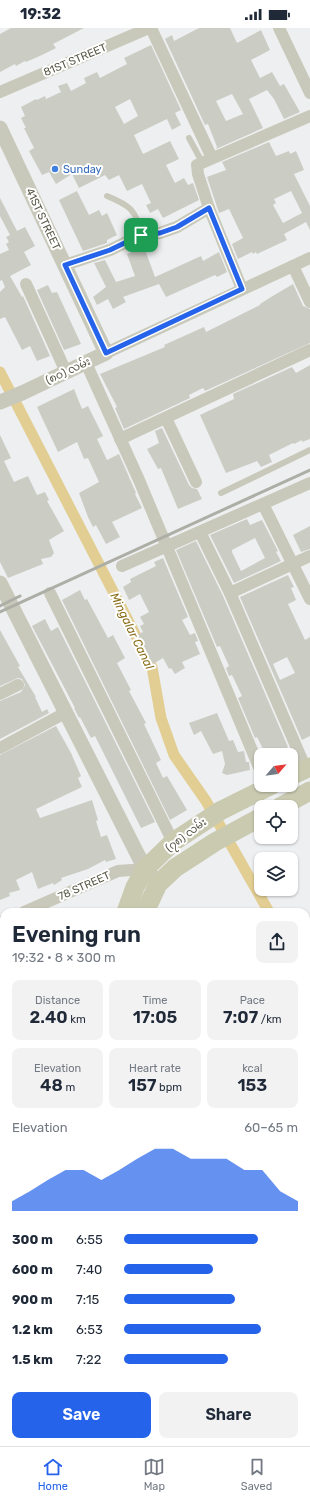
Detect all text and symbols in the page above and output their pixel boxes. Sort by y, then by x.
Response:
text: 19:32 [20,5,61,23]
street label: 81ST STREET [41,41,109,79]
place label: Sunday [63,163,102,176]
marker: Sunday [50,164,60,174]
street label: 41ST STREET [23,186,63,253]
pin [124,218,158,252]
icon: arrive [130,224,152,246]
street label: (၈၀) လမ်း [43,354,93,387]
water label: Mingalar Canal [107,590,157,673]
north arrow [254,748,298,792]
map controls [254,748,298,896]
button: locate [254,800,298,844]
street label: (၇၈) လမ်း [162,814,210,856]
button: layers [254,852,298,896]
street label: 78 STREET [56,869,113,903]
text: Evening run [12,921,141,948]
button: share [256,921,298,963]
text: 19:32 · 8 × 300 m [12,950,116,965]
text: Distance [35,994,80,1007]
text: Time [143,994,167,1007]
text: Pace [240,994,265,1007]
text: 2.40 [30,1007,68,1027]
text: 17:05 [133,1007,177,1027]
text: 7:07 [223,1007,258,1027]
text: km [68,1013,86,1026]
text: /km [258,1013,282,1026]
text: Elevation [34,1062,81,1075]
text: Heart rate [129,1062,181,1075]
text: kcal [242,1062,262,1075]
text: 48 [40,1075,63,1095]
text: 157 [128,1075,156,1095]
text: 153 [237,1075,267,1095]
text: m [63,1081,75,1094]
text: bpm [156,1081,182,1094]
text: Elevation [12,1120,68,1135]
text: 60–65 m [244,1120,298,1135]
text: 300 m [12,1232,53,1247]
text: 6:55 [76,1232,103,1247]
text: 600 m [12,1262,53,1277]
text: 7:40 [76,1262,102,1277]
text: 900 m [12,1292,53,1307]
text: 7:15 [76,1292,99,1307]
text: 1.2 km [12,1322,53,1337]
text: 6:53 [76,1322,103,1337]
text: 1.5 km [12,1352,53,1367]
text: 7:22 [76,1352,101,1367]
button: Save [12,1392,151,1438]
button: Share [159,1392,298,1438]
tab: Home [38,1456,68,1493]
tab: Map [143,1456,165,1493]
tab: Saved [241,1456,272,1493]

